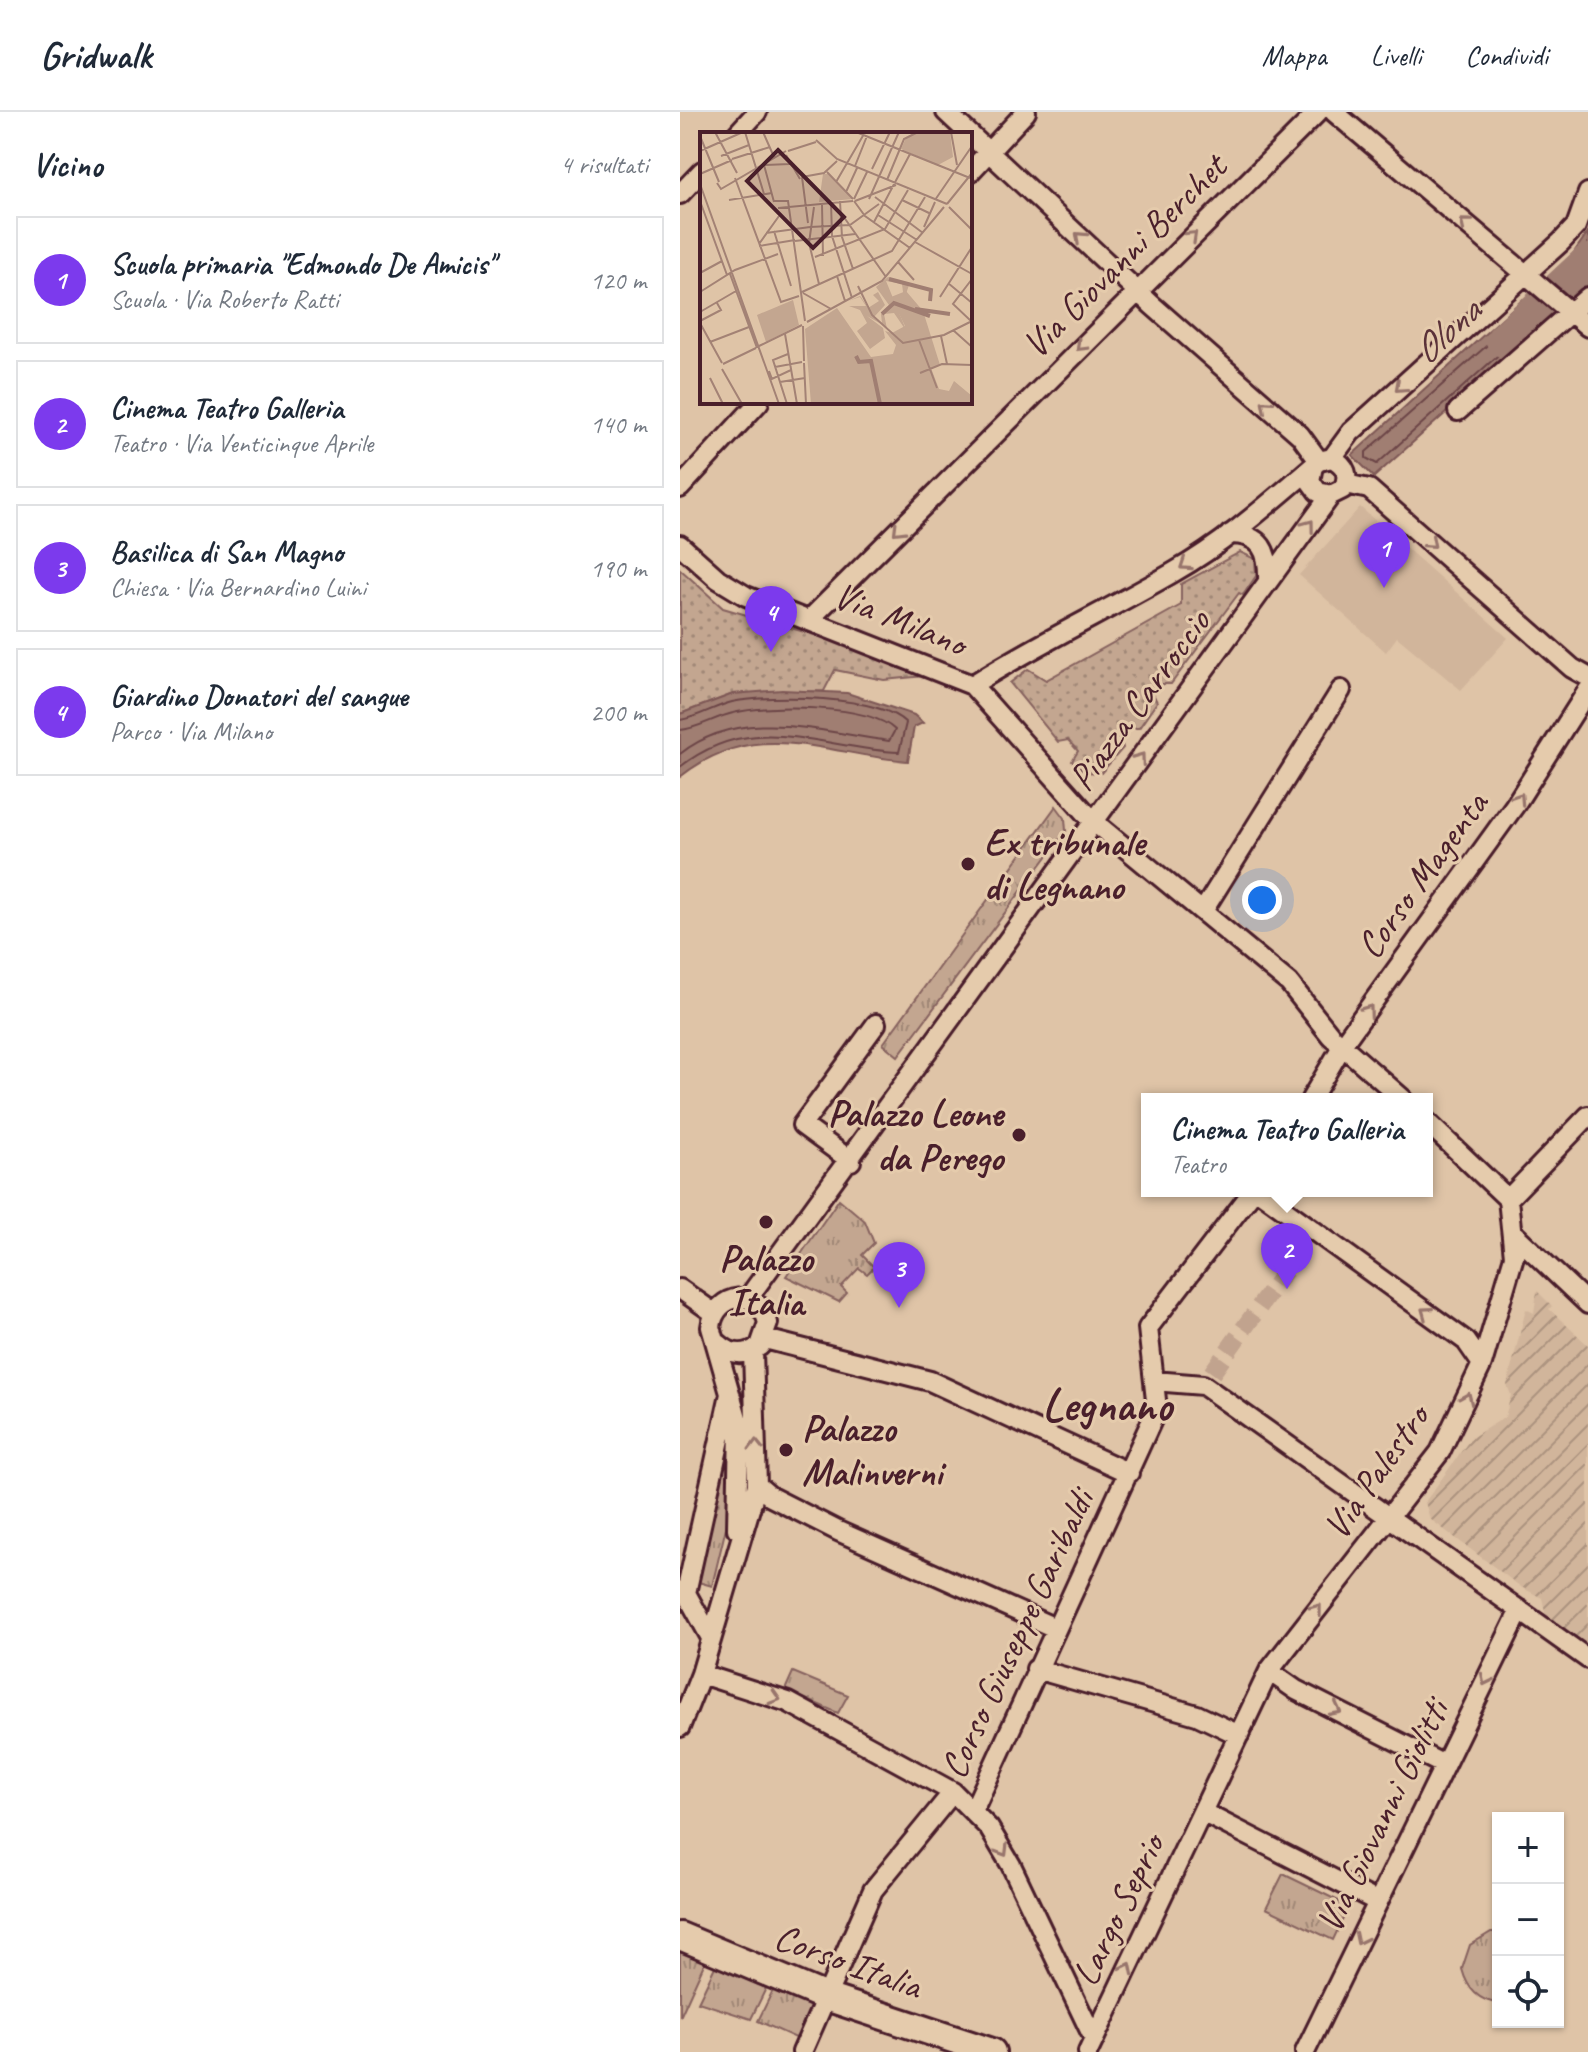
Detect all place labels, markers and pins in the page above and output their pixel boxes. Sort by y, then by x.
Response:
pin: 1 [1358,522,1410,588]
pin: 4 [745,586,797,652]
place label: Ex tribunale di Legnano [984,819,1148,910]
marker: Ex tribunale di Legnano [959,855,977,873]
place label: Palazzo Leone da Perego [828,1090,1006,1181]
marker: Palazzo Leone da Perego [1010,1126,1028,1144]
marker: Palazzo Italia [757,1213,775,1231]
pin: 2 [1261,1223,1313,1289]
place label: Palazzo Italia [719,1235,815,1326]
pin: 3 [873,1242,925,1308]
place label: Palazzo Malinverni [802,1405,947,1496]
marker: Palazzo Malinverni [777,1441,795,1459]

